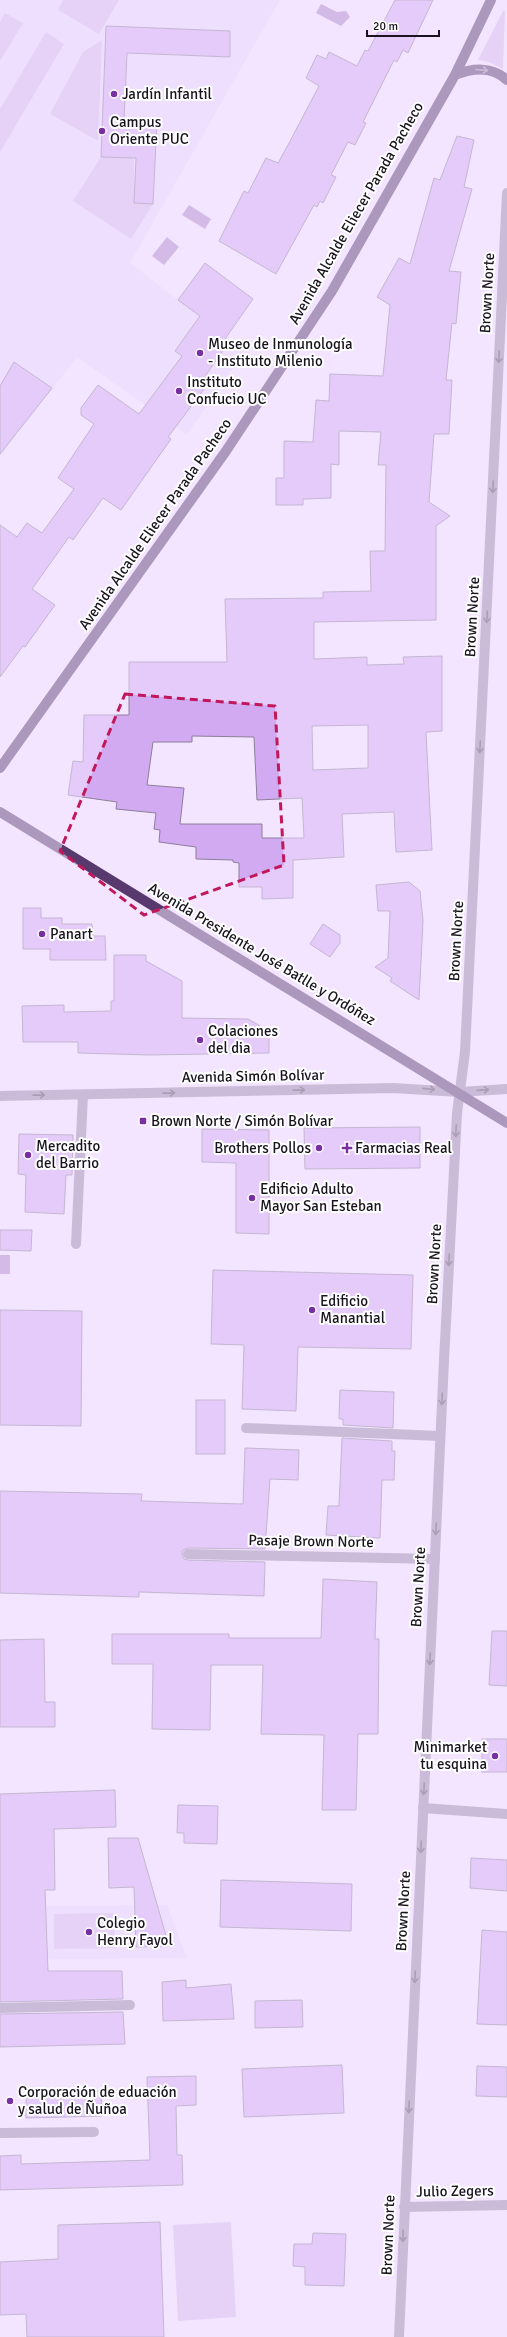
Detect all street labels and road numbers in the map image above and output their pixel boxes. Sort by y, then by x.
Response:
street label: Avenida Alcalde Eliecer Parada Pacheco [285,98,427,327]
street label: Brown Norte [476,252,498,334]
street label: Avenida Alcalde Eliecer Parada Pacheco [75,415,235,633]
street label: Brown Norte [461,576,483,658]
street label: Avenida Presidente José Batlle y Ordóñez [145,879,379,1029]
street label: Brown Norte [445,900,467,982]
street label: Avenida Simón Bolívar [181,1066,325,1086]
street label: Brown Norte [423,1223,445,1305]
street label: Pasaje Brown Norte [248,1531,374,1551]
street label: Brown Norte [407,1546,429,1628]
street label: Brown Norte [392,1870,414,1952]
street label: Julio Zegers [416,2181,494,2201]
street label: Brown Norte [378,2194,398,2276]

